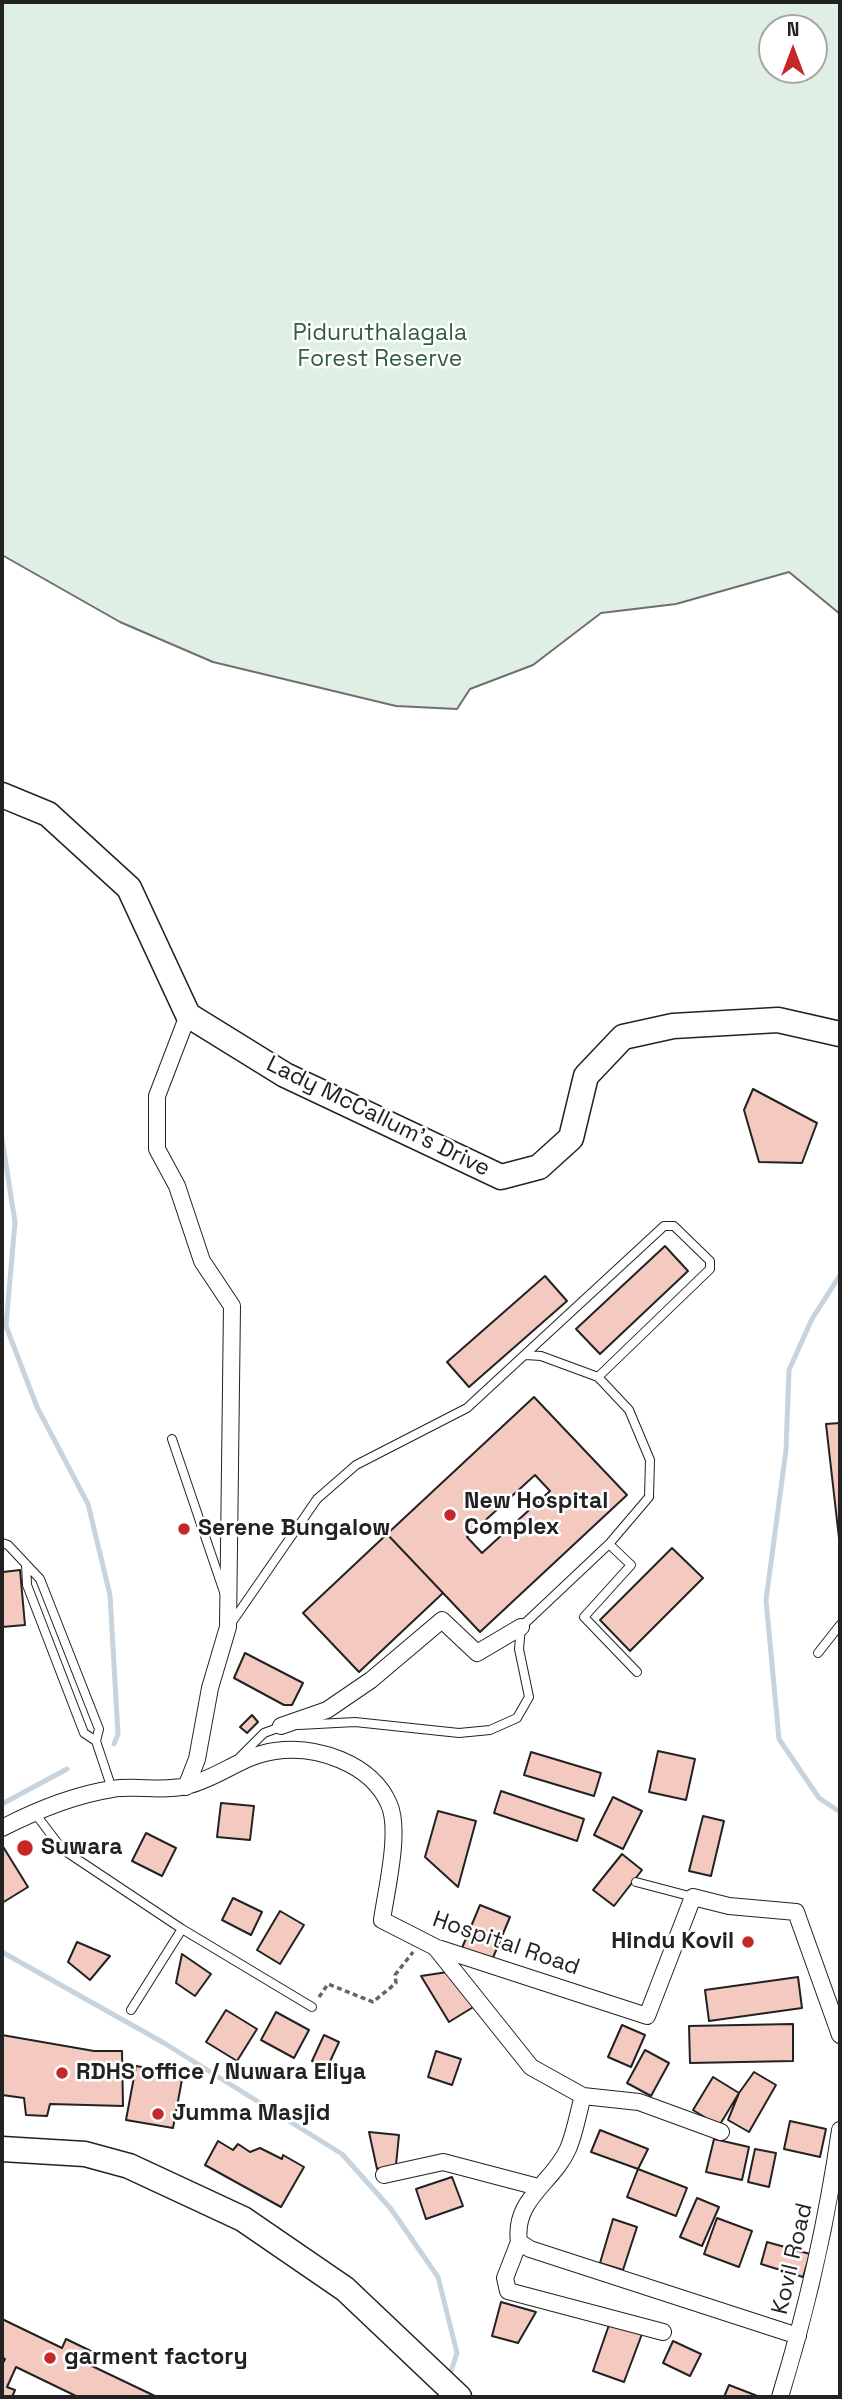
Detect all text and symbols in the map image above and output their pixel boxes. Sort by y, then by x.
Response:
north arrow [758,14,828,84]
text: N [787,17,799,42]
park label: Piduruthalagala Forest Reserve [293,320,467,374]
street label: Lady McCallum's Drive [262,1051,494,1183]
place label: New Hospital Complex [464,1488,608,1542]
marker: New Hospital Complex [442,1507,458,1523]
place label: Serene Bungalow [198,1515,390,1543]
marker: Serene Bungalow [176,1521,192,1537]
place label: Suwara [41,1834,123,1862]
marker: Suwara [15,1838,35,1858]
street label: Hospital Road [429,1906,583,1982]
place label: Hindu Kovil [611,1928,734,1956]
marker: Hindu Kovil [740,1934,756,1950]
place label: RDHS office / Nuwara Eliya [76,2059,366,2087]
marker: RDHS office / Nuwara Eliya [54,2065,70,2081]
place label: Jumma Masjid [172,2100,330,2128]
marker: Jumma Masjid [150,2106,166,2122]
street label: Kovil Road [767,2201,819,2317]
place label: garment factory [64,2344,248,2372]
marker: garment factory [42,2350,58,2366]

